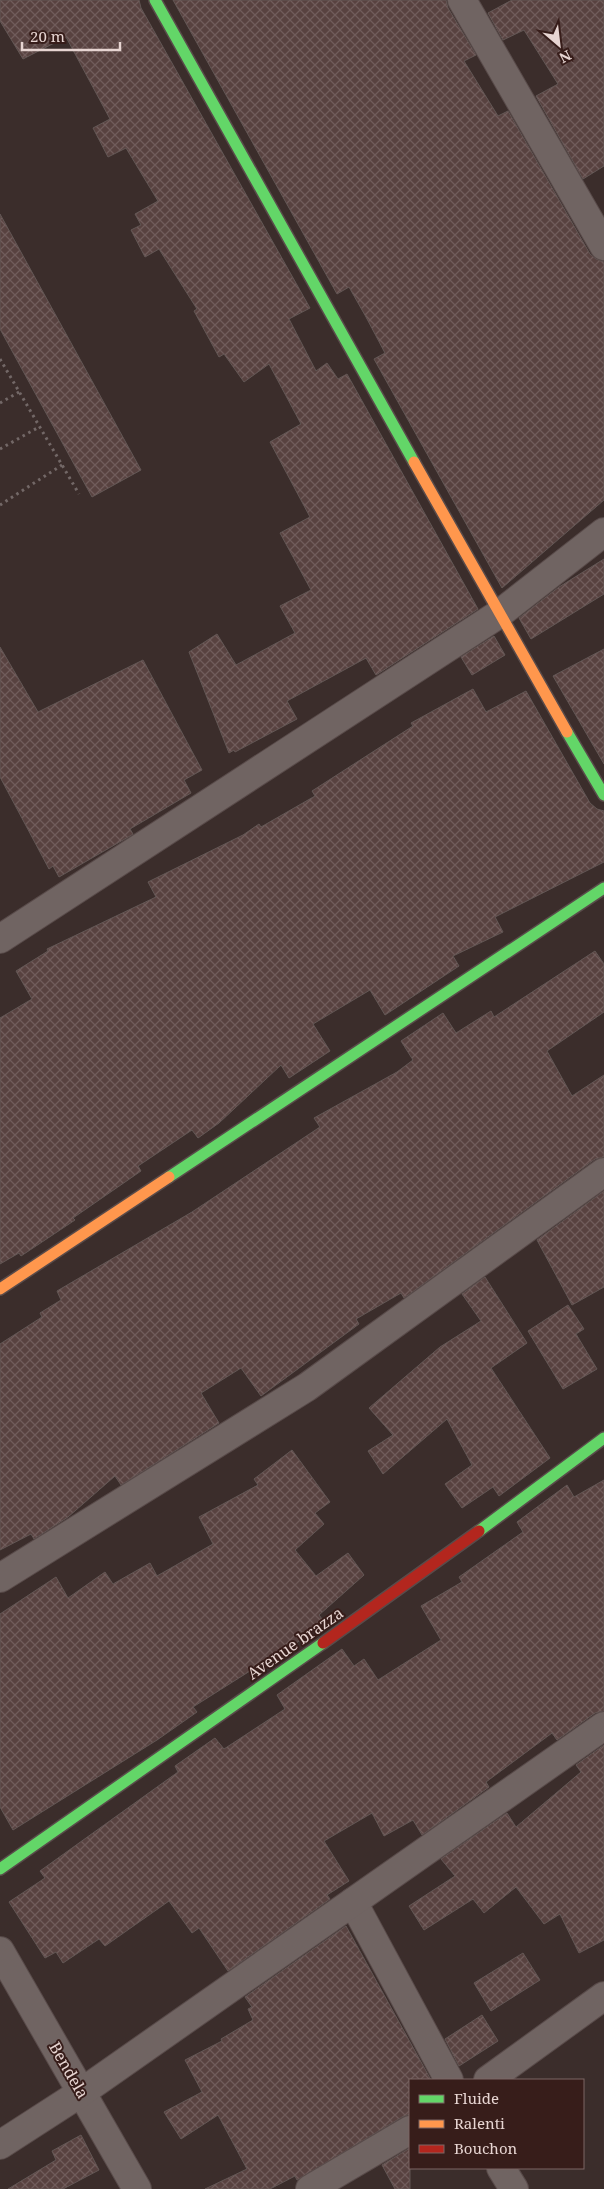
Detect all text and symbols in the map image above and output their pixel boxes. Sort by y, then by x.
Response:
scale bar [22,20,120,52]
north arrow [534,20,584,70]
text: 20 m [30,26,65,46]
text: N [556,46,575,68]
street label: Avenue brazza [243,1602,347,1684]
street label: Bendela [44,2038,94,2102]
legend [409,2079,584,2169]
text: Fluide [454,2088,499,2108]
text: Ralenti [454,2113,505,2133]
text: Bouchon [454,2138,518,2158]

